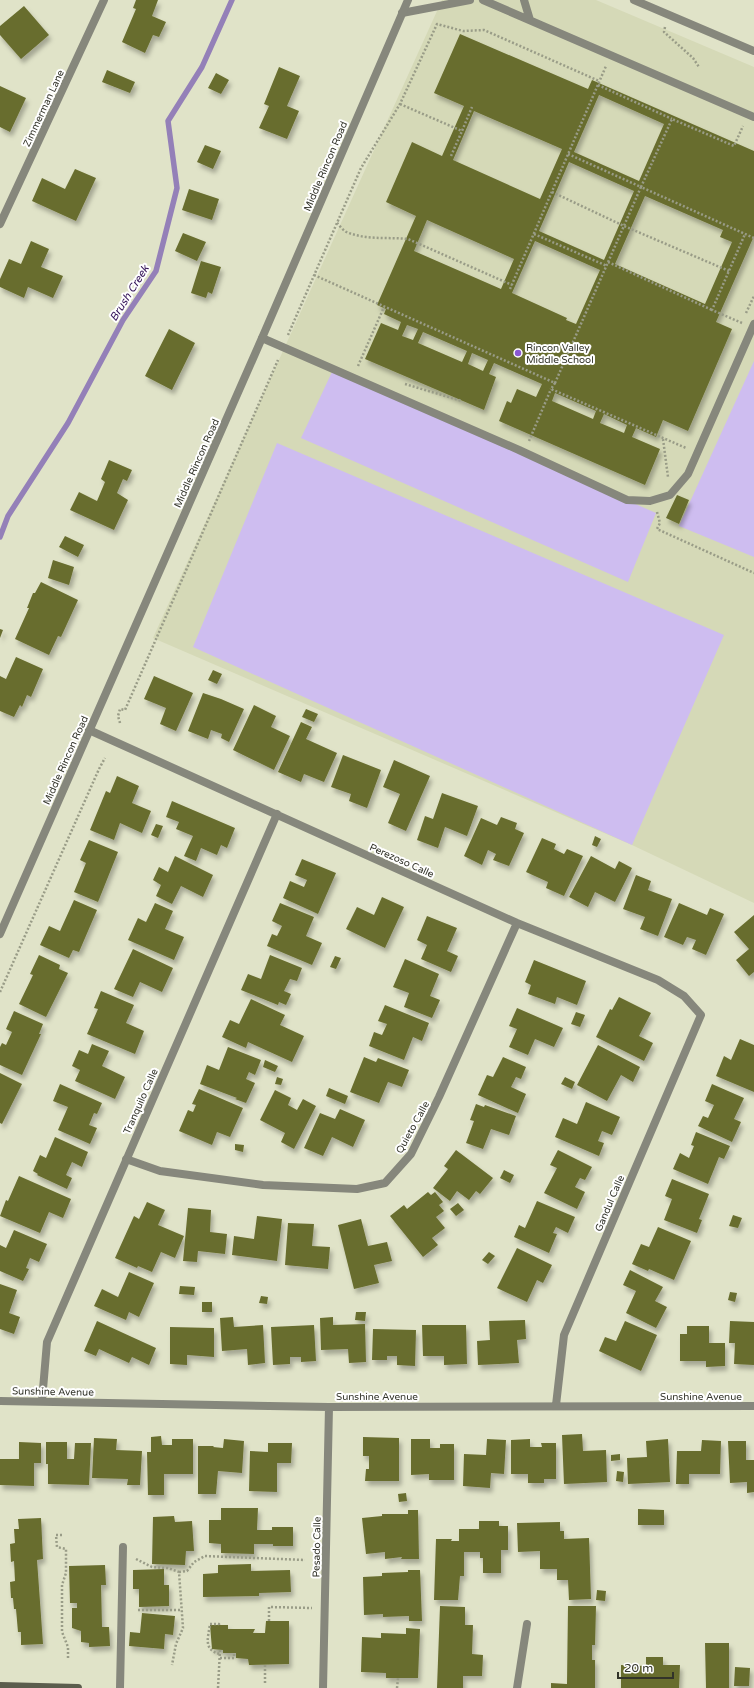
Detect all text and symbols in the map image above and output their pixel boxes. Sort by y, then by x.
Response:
street label: Zimmerman Lane [21,68,67,149]
street label: Middle Rincon Road [302,120,350,213]
water label: Brush Creek [107,262,152,324]
place label: Rincon Valley Middle School [526,342,594,366]
marker: Rincon Valley Middle School [513,348,523,358]
street label: Middle Rincon Road [172,417,222,510]
street label: Middle Rincon Road [41,714,91,807]
street label: Perezoso Calle [367,841,436,881]
street label: Tranquilo Calle [121,1067,161,1136]
street label: Quieto Calle [394,1099,432,1156]
street label: Gandul Calle [593,1173,627,1233]
street label: Sunshine Avenue [12,1385,94,1399]
street label: Sunshine Avenue [336,1391,418,1403]
street label: Sunshine Avenue [660,1391,742,1403]
street label: Pesado Calle [310,1516,324,1578]
scale bar [618,1654,673,1680]
text: 20 m [624,1661,653,1675]

